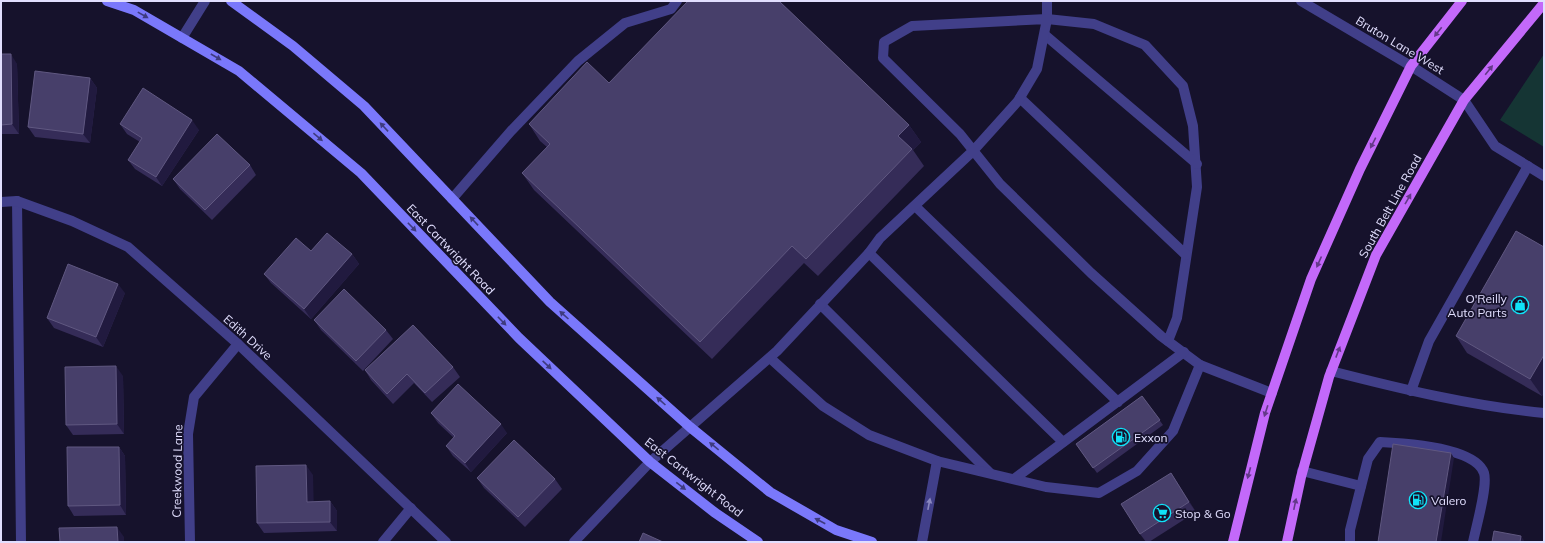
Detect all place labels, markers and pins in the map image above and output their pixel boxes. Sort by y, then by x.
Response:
place label: O'Reilly Auto Parts [1448,291,1508,320]
shop icon: O'Reilly Auto Parts [1510,295,1530,315]
fuel station icon: Exxon [1111,427,1131,447]
place label: Exxon [1134,430,1168,445]
fuel station icon: Valero [1408,490,1428,510]
place label: Valero [1431,493,1467,508]
supermarket icon: Stop & Go [1152,503,1172,523]
place label: Stop & Go [1175,506,1231,521]

